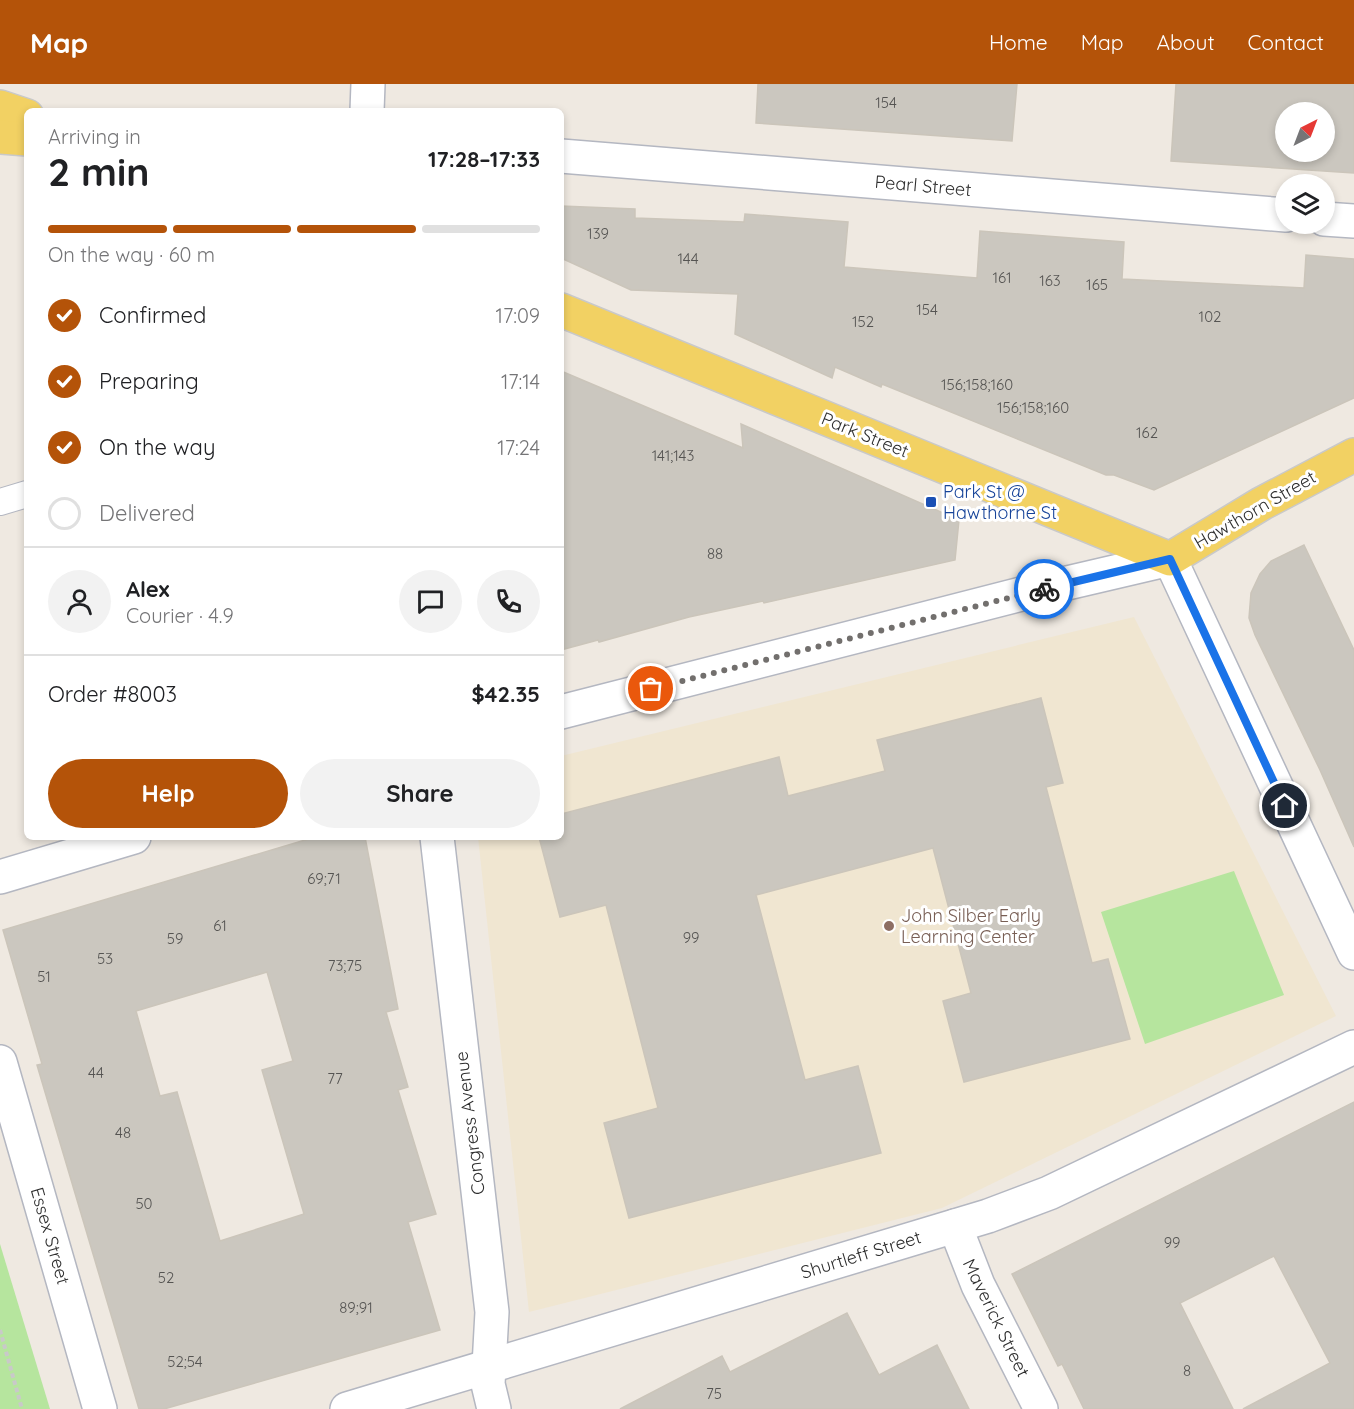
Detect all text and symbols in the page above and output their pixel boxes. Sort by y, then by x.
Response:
text: Map [30,25,88,60]
text: Home [989,29,1048,55]
text: Map [1081,29,1124,55]
text: About [1157,29,1215,55]
text: Contact [1248,29,1324,55]
house number: 154 [875,93,897,112]
north arrow [1275,102,1335,162]
map controls [1275,102,1335,234]
text: Arriving in [48,124,141,149]
text: 17:28–17:33 [428,145,540,173]
text: 2 min [48,147,150,196]
street label: Pearl Street [874,170,972,201]
button: layers [1275,174,1335,234]
house number: 139 [587,224,609,243]
text: On the way · 60 m [48,242,215,267]
house number: 144 [677,249,699,268]
house number: 161 [992,268,1012,287]
house number: 163 [1039,271,1061,290]
house number: 165 [1086,275,1108,294]
icon: check [48,299,81,332]
house number: 154 [916,300,938,319]
text: Confirmed [99,301,206,329]
text: 17:09 [496,303,540,328]
house number: 102 [1199,307,1221,326]
house number: 152 [852,312,874,331]
icon: check [48,365,81,398]
text: Preparing [99,367,199,395]
text: 17:14 [501,369,540,394]
house number: 156;158;160 [941,375,1013,394]
house number: 156;158;160 [997,398,1069,417]
street label: Park Street [818,407,912,462]
house number: 162 [1136,423,1158,442]
icon: check [48,431,81,464]
text: On the way [99,433,215,461]
text: 17:24 [497,435,540,460]
house number: 141;143 [652,446,695,465]
street label: Hawthorn Street [1190,465,1320,554]
place label: Park St @ Hawthorne St [943,480,1057,524]
marker: Park St @ Hawthorne St [924,495,938,509]
text: Delivered [99,499,195,527]
house number: 88 [707,544,723,563]
courier [1014,559,1074,619]
button: person [48,570,111,633]
button: chat [399,570,462,633]
button: phone [477,570,540,633]
icon: bike [1028,573,1061,606]
text: Alex [126,575,169,603]
text: Courier · 4.9 [126,603,234,628]
pin [625,663,676,714]
icon: bag [634,672,667,705]
text: Order #8003 [48,680,177,708]
text: $42.35 [471,680,540,708]
button: Help [48,759,288,828]
button: Share [300,759,540,828]
pin [1259,780,1310,831]
icon: home [1268,789,1301,822]
house number: 69;71 [307,869,341,888]
place label: John Silber Early Learning Center [901,904,1041,948]
house number: 61 [213,916,227,935]
marker: John Silber Early Learning Center [882,919,896,933]
house number: 99 [683,928,699,947]
house number: 59 [167,929,183,948]
house number: 53 [97,949,113,968]
house number: 73;75 [328,956,362,975]
house number: 51 [37,967,51,986]
street label: Congress Avenue [449,1050,490,1196]
house number: 44 [88,1063,104,1082]
house number: 77 [327,1069,343,1088]
house number: 48 [115,1123,131,1142]
street label: Essex Street [26,1185,75,1287]
house number: 50 [135,1194,153,1213]
street label: Shurtleff Street [798,1225,924,1284]
house number: 99 [1164,1233,1180,1252]
street label: Maverick Street [958,1255,1035,1381]
house number: 52 [158,1268,174,1287]
house number: 89;91 [339,1298,373,1317]
house number: 52;54 [167,1352,203,1371]
house number: 8 [1183,1361,1191,1380]
house number: 75 [706,1384,722,1403]

